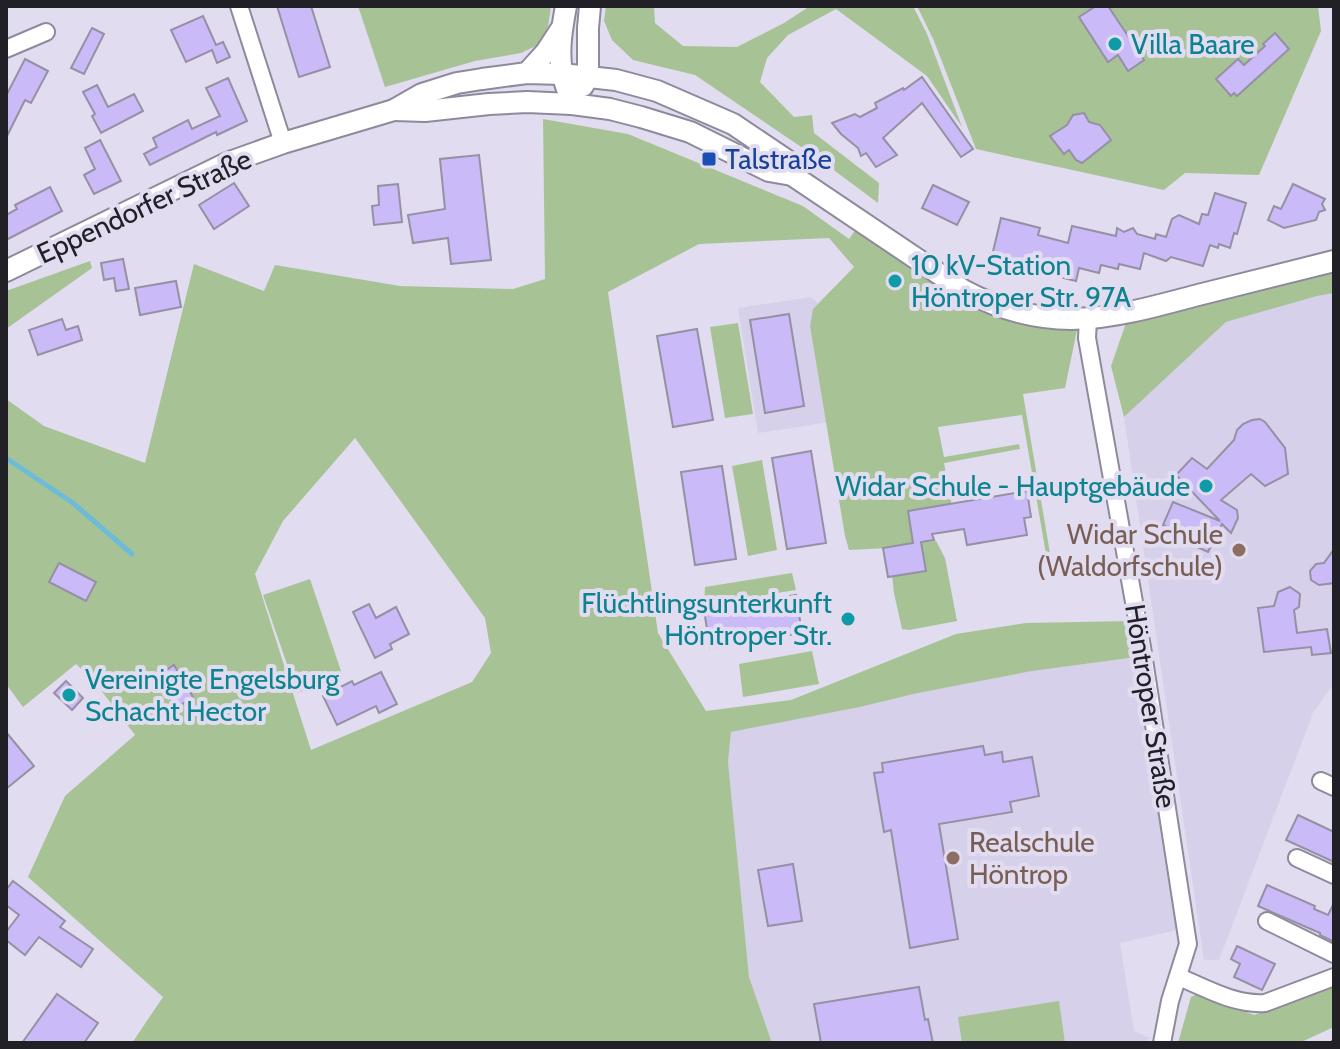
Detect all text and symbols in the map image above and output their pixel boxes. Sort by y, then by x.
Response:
place label: Villa Baare [1131,27,1255,61]
marker: Villa Baare [1106,35,1124,53]
street label: Eppendorfer Straße [31,141,257,271]
place label: Talstraße [725,142,832,176]
marker: Talstraße [700,150,718,168]
place label: 10 kV-Station Höntroper Str. 97A [911,248,1132,314]
marker: 10 kV-Station Höntroper Str. 97A [886,272,904,290]
place label: Widar Schule - Hauptgebäude [835,469,1190,503]
marker: Widar Schule - Hauptgebäude [1197,477,1215,495]
place label: Widar Schule (Waldorfschule) [1037,517,1223,583]
marker: Widar Schule (Waldorfschule) [1230,541,1248,559]
place label: Flüchtlingsunterkunft Höntroper Str. [581,586,832,652]
street label: Höntroper Straße [1118,601,1184,811]
marker: Flüchtlingsunterkunft Höntroper Str. [839,610,857,628]
place label: Vereinigte Engelsburg Schacht Hector [85,662,340,728]
marker: Vereinigte Engelsburg Schacht Hector [60,686,78,704]
place label: Realschule Höntrop [969,825,1095,891]
marker: Realschule Höntrop [944,849,962,867]

